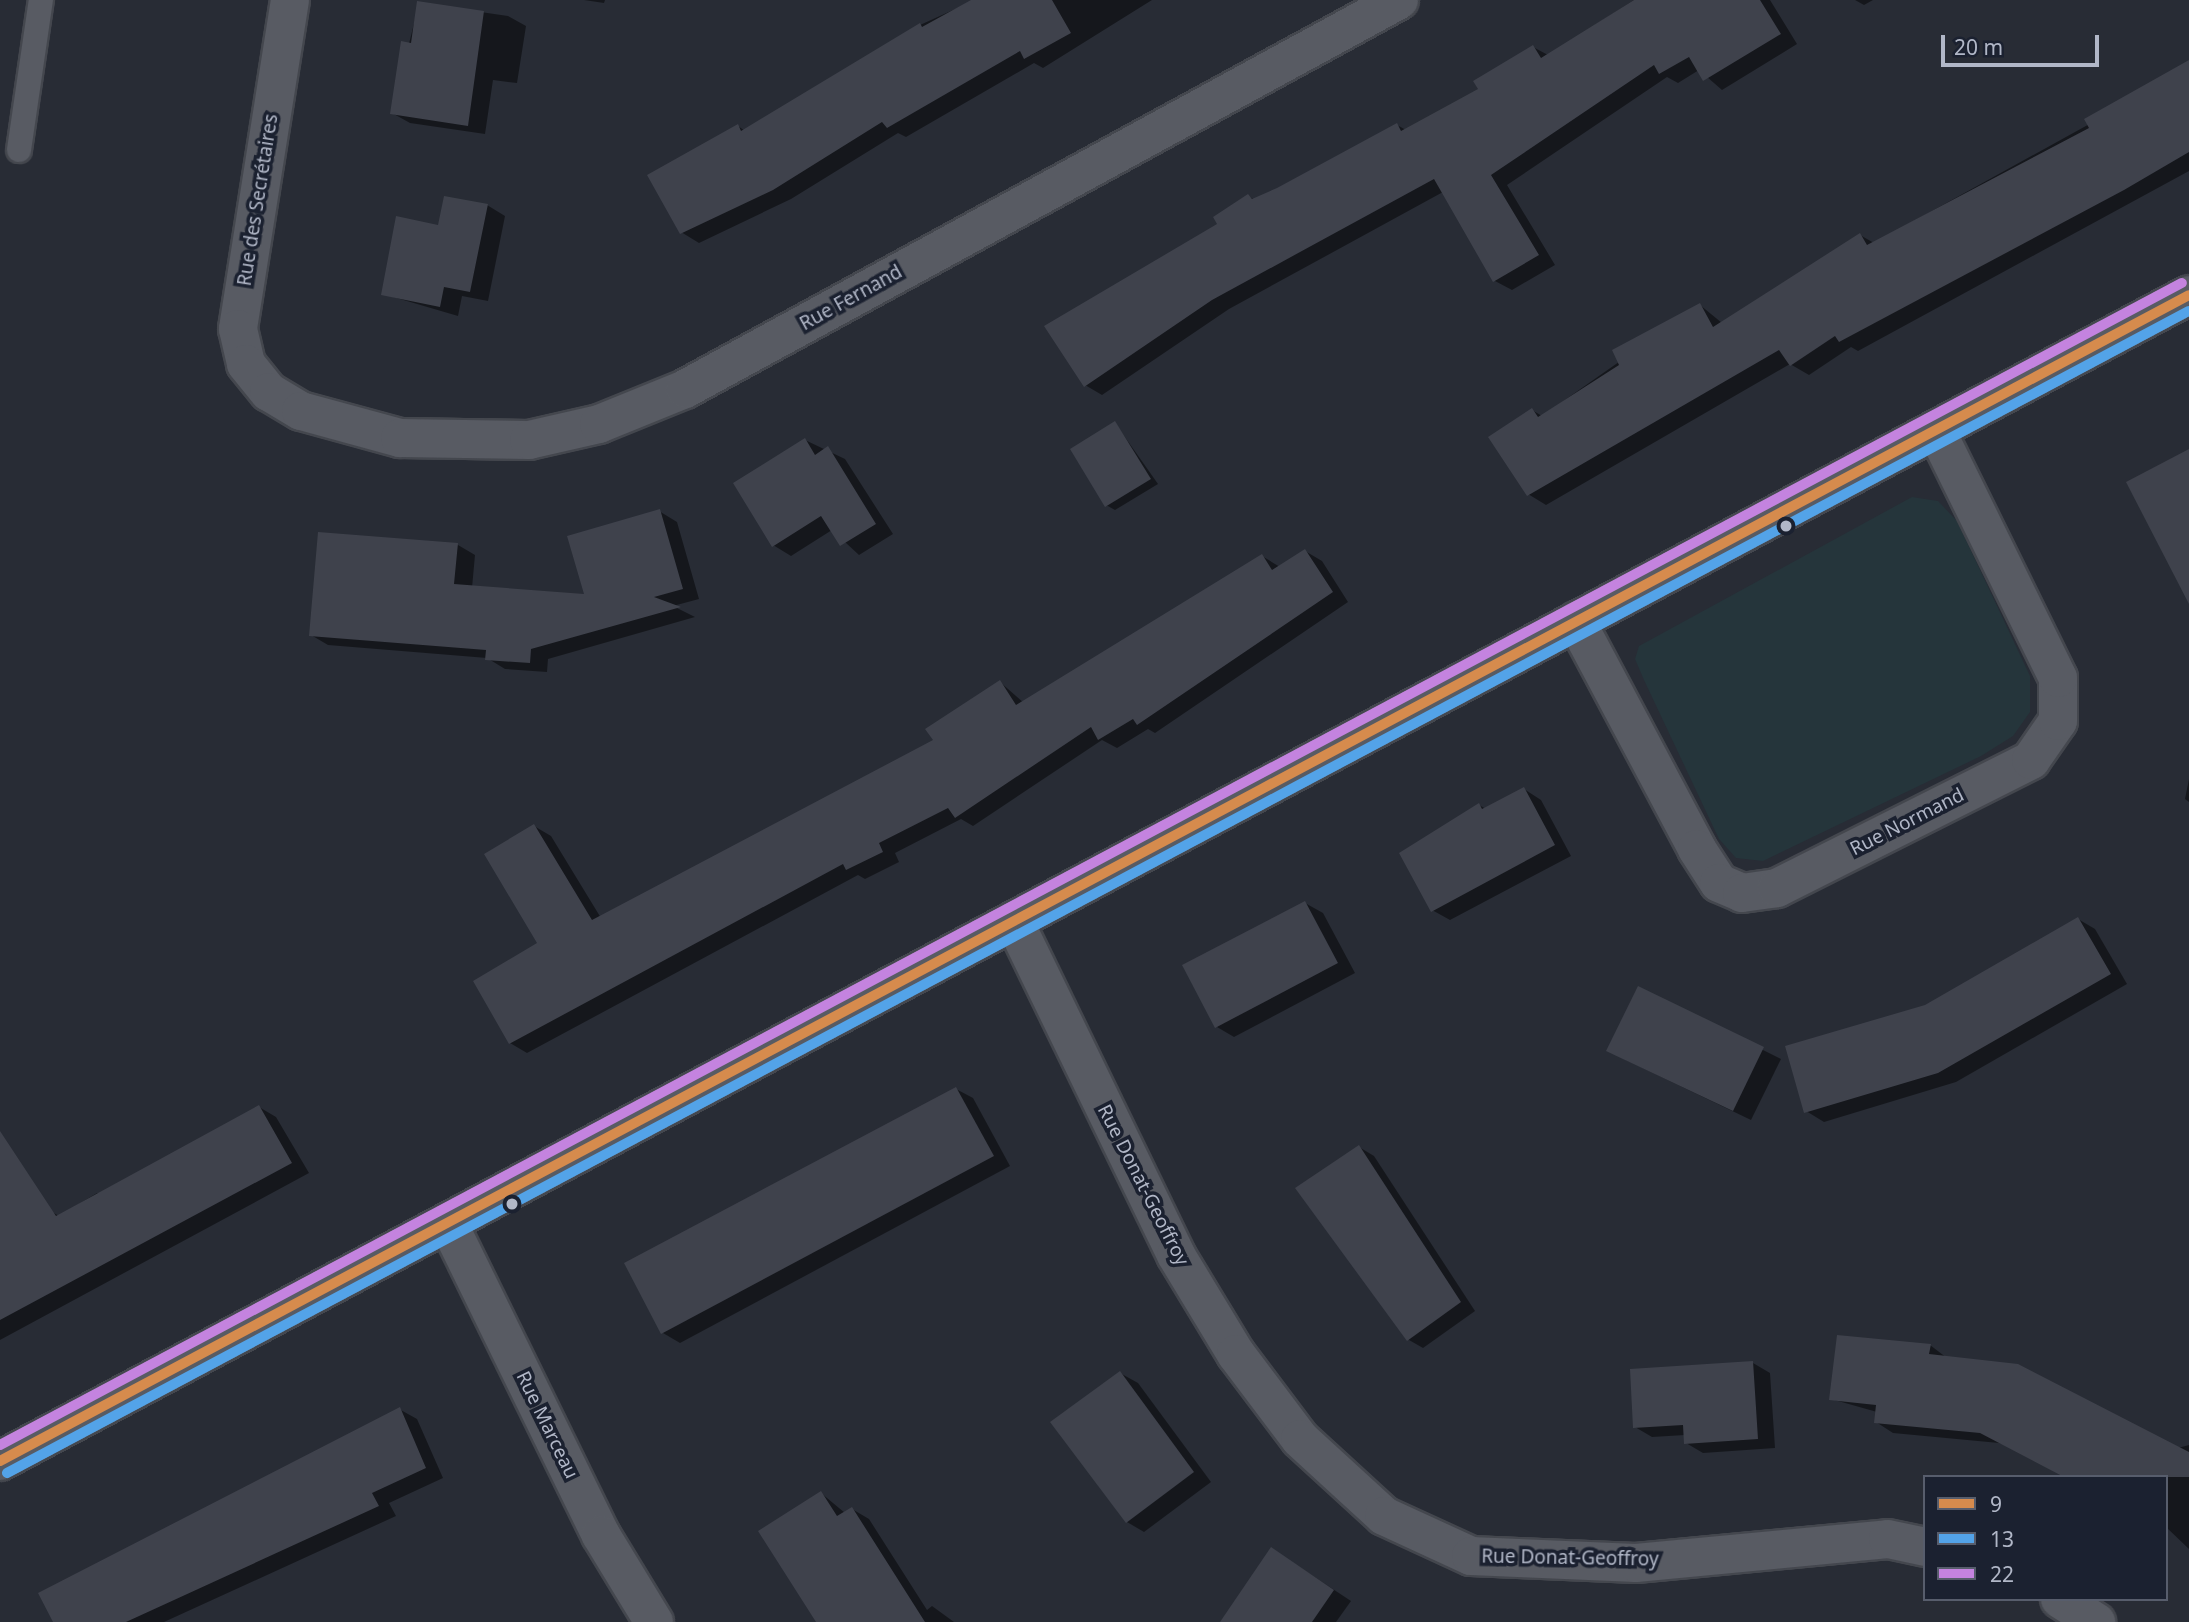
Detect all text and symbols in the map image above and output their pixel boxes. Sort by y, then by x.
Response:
scale bar [1944,21,2102,65]
text: 20 m [1954,33,2003,61]
street label: Rue des Secrétaires [233,112,283,288]
street label: Rue Fernand [796,261,906,335]
unlabelled marker [1779,519,1793,533]
street label: Rue Normand [1846,784,1968,860]
street label: Rue Donat-Geoffroy [1093,1101,1193,1269]
unlabelled marker [505,1197,519,1211]
street label: Rue Marceau [511,1368,583,1482]
legend [1923,1475,2168,1601]
text: 9 [1990,1490,2002,1518]
text: 13 [1990,1525,2014,1553]
street label: Rue Donat-Geoffroy [1481,1545,1659,1571]
text: 22 [1990,1560,2014,1588]

